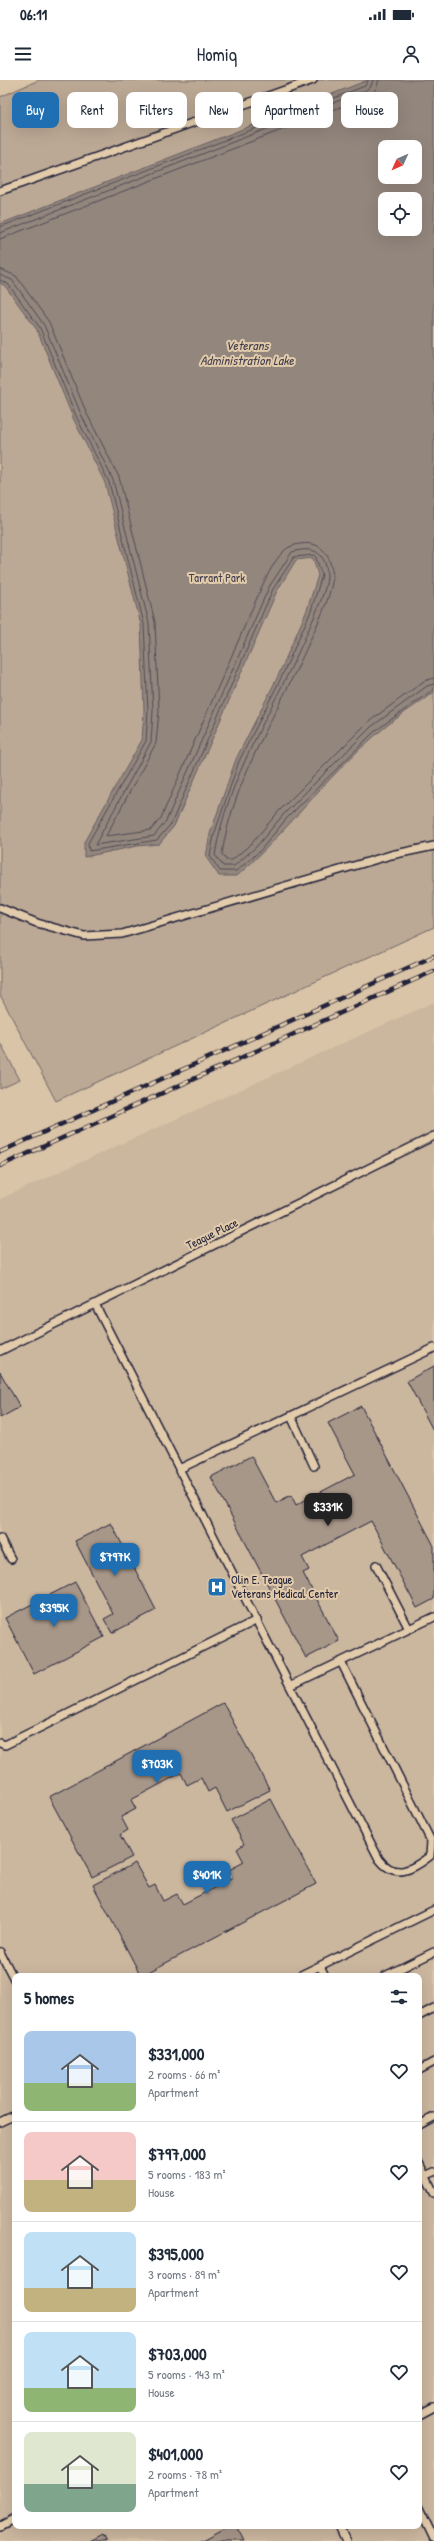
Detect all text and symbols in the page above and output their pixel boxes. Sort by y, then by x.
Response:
text: 06:11 [20,4,47,25]
text: Homiq [197,42,237,67]
icon: menu [12,43,34,65]
icon: person [400,43,422,65]
chip: Buy [12,92,59,128]
chip: Rent [67,92,118,128]
chip: Filters [126,92,187,128]
chip: New [195,92,243,128]
chip: Apartment [251,92,333,128]
chip: House [341,92,398,128]
north arrow [378,140,422,184]
map controls [378,140,422,236]
button: locate [378,192,422,236]
water label: Veterans Administration Lake [200,336,295,369]
park label: Tarrant Park [189,569,245,586]
street label: Teague Place [183,1214,241,1253]
pin: $331K [300,1493,356,1527]
text: $331K [313,1497,343,1515]
pin: $797K [87,1543,143,1577]
text: $797K [99,1547,131,1565]
place label: Olin E. Teague Veterans Medical Center [231,1571,339,1602]
hospital icon: Olin E. Teague Veterans Medical Center [206,1576,228,1598]
pin: $395K [26,1594,82,1628]
text: $395K [39,1598,69,1616]
pin: $703K [129,1750,185,1784]
text: $703K [141,1754,173,1772]
pin: $401K [179,1861,235,1895]
text: $401K [193,1865,221,1883]
text: 5 homes [24,1986,74,2009]
icon: filters [388,1986,410,2008]
text: $331,000 [148,2042,204,2065]
icon: home [56,2047,104,2095]
icon: heart [388,2060,410,2082]
text: 2 rooms · 66 m² [148,2065,220,2083]
text: Apartment [148,2083,199,2101]
text: $797,000 [148,2142,206,2165]
icon: home [56,2148,104,2196]
icon: heart [388,2161,410,2183]
text: 5 rooms · 183 m² [148,2165,225,2183]
text: House [148,2183,175,2201]
text: $395,000 [148,2242,204,2265]
icon: home [56,2248,104,2296]
icon: heart [388,2261,410,2283]
text: 3 rooms · 89 m² [148,2265,220,2283]
text: Apartment [148,2283,199,2301]
text: $703,000 [148,2342,207,2365]
icon: home [56,2348,104,2396]
icon: heart [388,2361,410,2383]
text: 5 rooms · 143 m² [148,2365,225,2383]
text: House [148,2383,175,2401]
text: $401,000 [148,2442,203,2465]
icon: home [56,2448,104,2496]
icon: heart [388,2461,410,2483]
text: 2 rooms · 78 m² [148,2465,222,2483]
text: Apartment [148,2483,199,2501]

